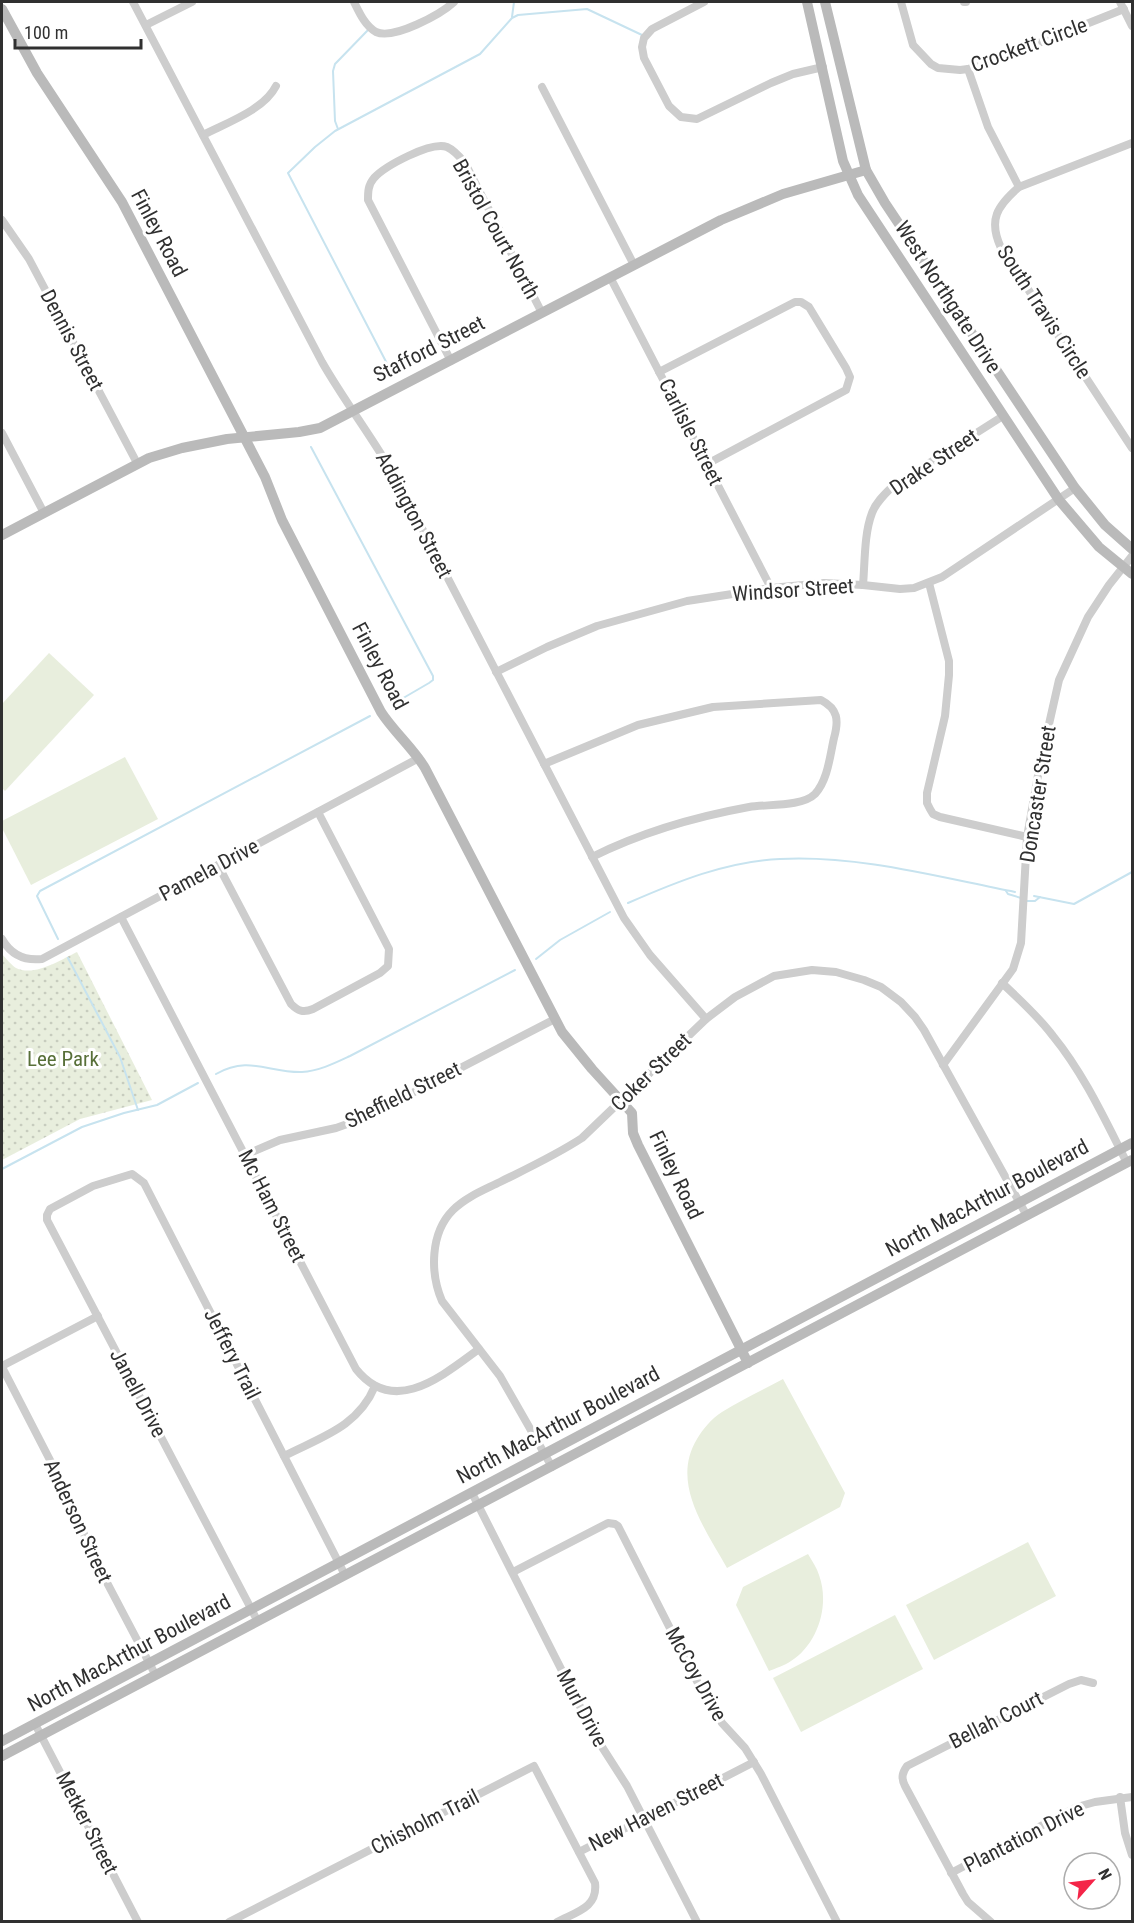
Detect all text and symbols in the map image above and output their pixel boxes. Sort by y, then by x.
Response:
scale bar [15,12,141,50]
street label: Crockett Circle [968,13,1091,77]
text: 100 m [24,22,68,43]
street label: Bristol Court North [448,155,544,303]
street label: Finley Road [126,185,192,281]
street label: West Northgate Drive [890,217,1006,378]
street label: South Travis Circle [992,241,1096,383]
street label: Dennis Street [35,286,109,394]
street label: Stafford Street [369,311,489,387]
street label: Carlisle Street [654,375,728,489]
street label: Drake Street [885,424,983,500]
street label: Addington Street [371,448,457,582]
street label: Windsor Street [731,574,855,606]
street label: Finley Road [347,618,413,714]
street label: Doncaster Street [1015,724,1061,864]
street label: Pamela Drive [155,834,263,906]
street label: Coker Street [606,1028,696,1116]
park label: Lee Park [27,1047,100,1071]
street label: Sheffield Street [341,1057,465,1133]
street label: Finley Road [644,1127,708,1223]
street label: North MacArthur Boulevard [882,1134,1092,1262]
street label: Mc Ham Street [233,1146,311,1266]
street label: Jeffery Trail [199,1305,265,1403]
street label: Janell Drive [105,1345,171,1441]
street label: North MacArthur Boulevard [453,1361,663,1489]
street label: Anderson Street [39,1456,117,1586]
street label: North MacArthur Boulevard [24,1589,234,1717]
street label: McCoy Drive [660,1623,732,1725]
street label: Murl Drive [552,1665,612,1751]
street label: Bellah Court [945,1686,1047,1754]
street label: Metker Street [51,1768,123,1878]
street label: New Haven Street [585,1768,727,1856]
street label: Chisholm Trail [367,1785,483,1859]
street label: Plantation Drive [960,1796,1088,1878]
north arrow [1062,1851,1122,1911]
text: N [1094,1865,1115,1883]

